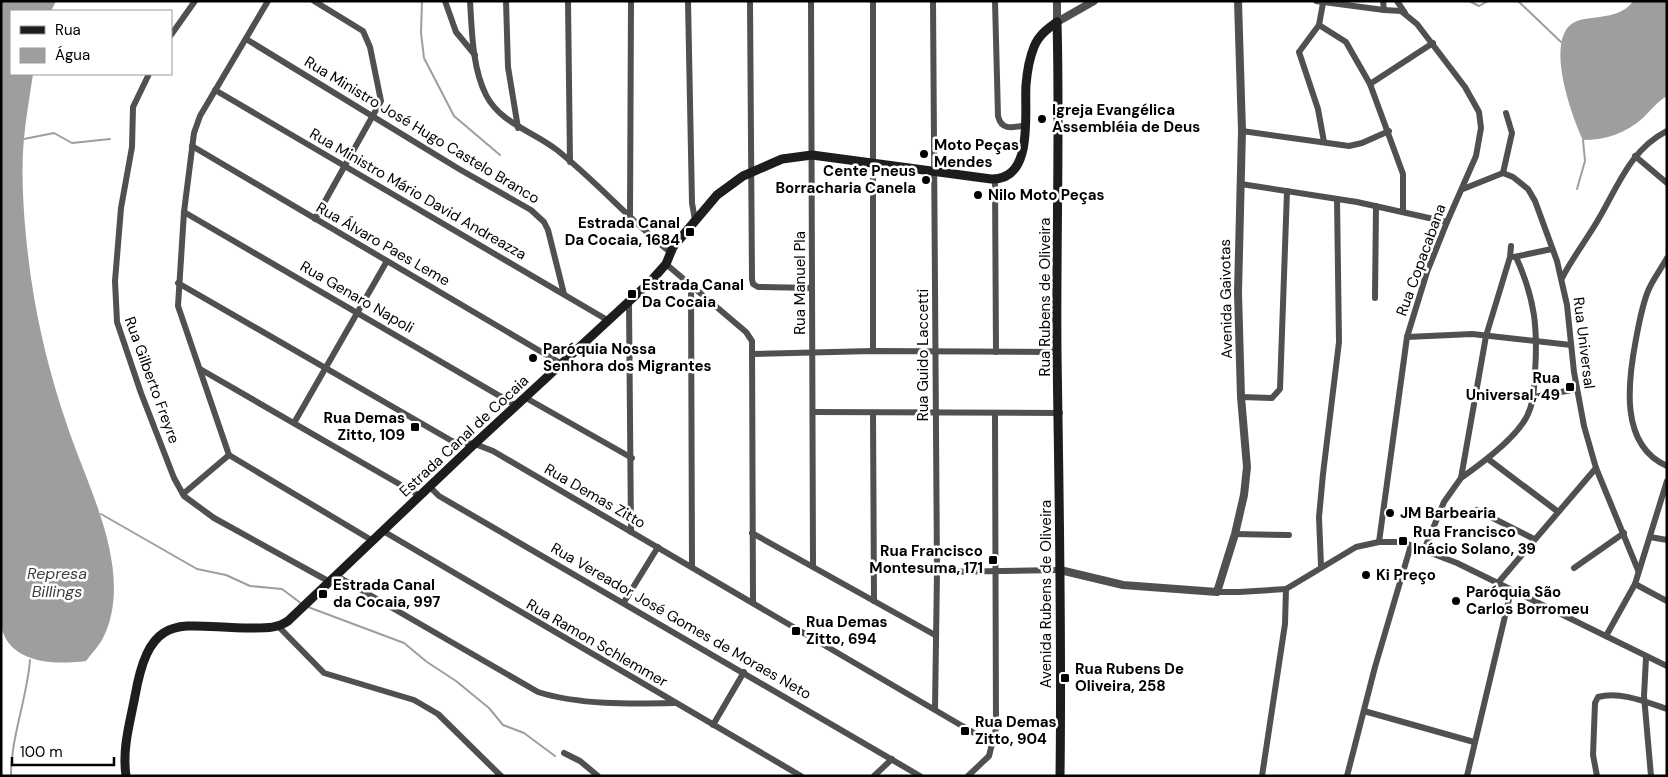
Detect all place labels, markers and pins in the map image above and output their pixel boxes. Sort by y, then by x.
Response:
place label: Igreja Evangélica Assembléia de Deus [1052,100,1200,137]
marker: Igreja Evangélica Assembléia de Deus [1036,113,1048,125]
place label: Moto Peças Mendes [934,135,1019,172]
marker: Moto Peças Mendes [918,148,930,160]
place label: Cente Pneus Borracharia Canela [776,161,916,198]
marker: Cente Pneus Borracharia Canela [920,174,932,186]
place label: Nilo Moto Peças [988,185,1105,205]
marker: Nilo Moto Peças [972,189,984,201]
place label: Estrada Canal Da Cocaia, 1684 [565,213,680,250]
marker: Estrada Canal Da Cocaia, 1684 [684,226,696,238]
place label: Estrada Canal Da Cocaia [642,275,744,312]
marker: Estrada Canal Da Cocaia [626,288,638,300]
place label: Paróquia Nossa Senhora dos Migrantes [543,339,712,376]
marker: Paróquia Nossa Senhora dos Migrantes [527,352,539,364]
place label: Rua Universal, 49 [1466,368,1560,405]
marker: Rua Universal, 49 [1564,381,1576,393]
place label: Rua Demas Zitto, 109 [323,408,405,445]
marker: Rua Demas Zitto, 109 [409,421,421,433]
place label: JM Barbearia [1400,503,1496,523]
marker: JM Barbearia [1384,507,1396,519]
place label: Rua Francisco Inácio Solano, 39 [1413,522,1536,559]
marker: Rua Francisco Inácio Solano, 39 [1397,535,1409,547]
place label: Rua Francisco Montesuma, 171 [869,541,983,578]
marker: Rua Francisco Montesuma, 171 [987,554,999,566]
place label: Ki Preço [1376,565,1436,585]
marker: Ki Preço [1360,569,1372,581]
place label: Estrada Canal da Cocaia, 997 [333,575,440,612]
place label: Paróquia São Carlos Borromeu [1466,582,1589,619]
marker: Estrada Canal da Cocaia, 997 [317,588,329,600]
marker: Paróquia São Carlos Borromeu [1450,595,1462,607]
place label: Rua Demas Zitto, 694 [806,612,888,649]
marker: Rua Demas Zitto, 694 [790,625,802,637]
place label: Rua Rubens De Oliveira, 258 [1075,659,1184,696]
marker: Rua Rubens De Oliveira, 258 [1059,672,1071,684]
place label: Rua Demas Zitto, 904 [975,712,1057,749]
marker: Rua Demas Zitto, 904 [959,725,971,737]

